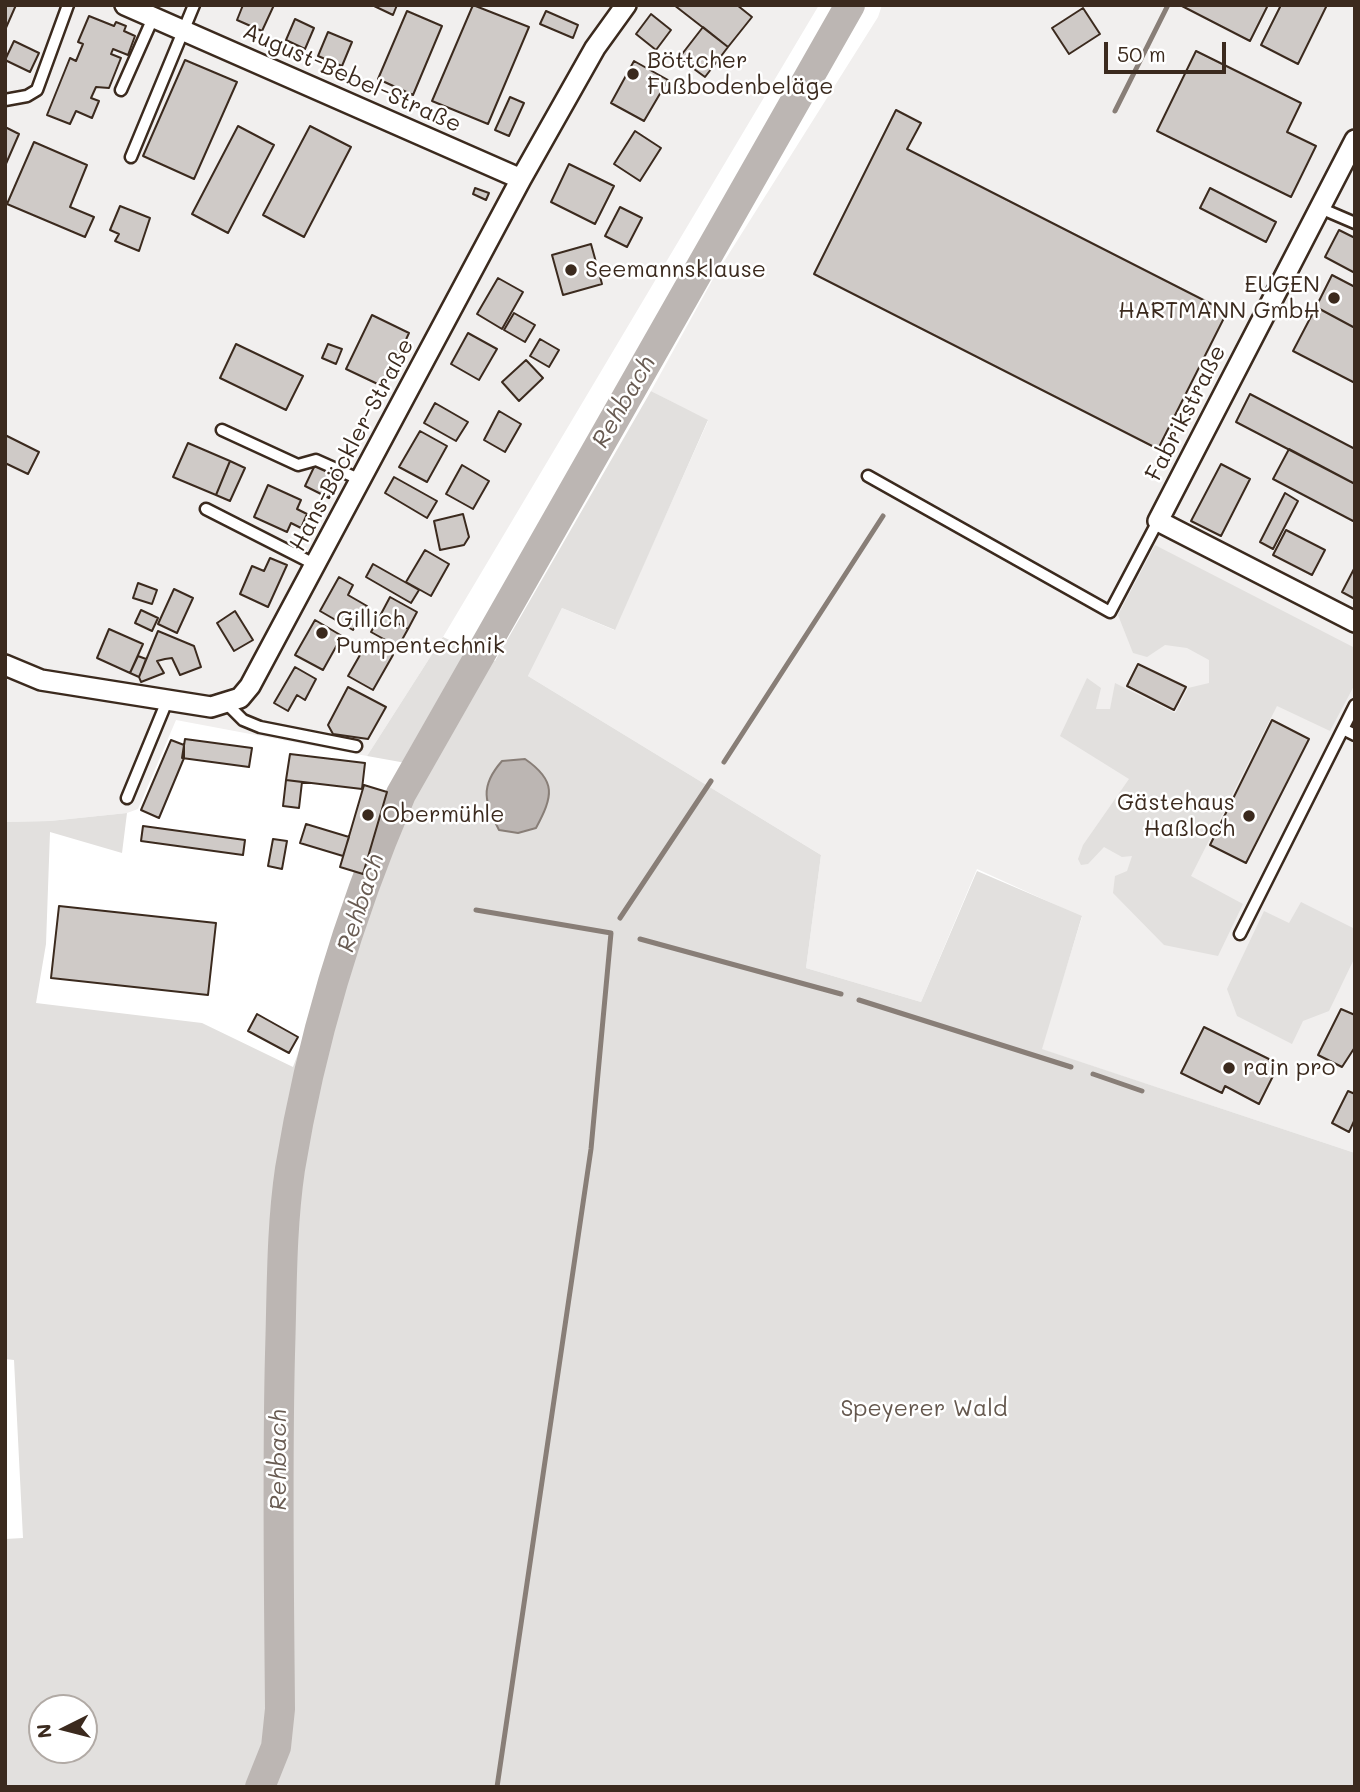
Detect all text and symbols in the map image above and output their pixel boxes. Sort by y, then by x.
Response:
street label: August-Bebel-Straße [239,17,465,139]
scale bar [1108,28,1230,72]
text: 50 m [1117,40,1166,67]
place label: Böttcher Fußbodenbeläge [647,47,833,101]
marker: Böttcher Fußbodenbeläge [625,66,641,82]
place label: Seemannsklause [585,256,766,284]
marker: Seemannsklause [563,262,579,278]
place label: EUGEN HARTMANN GmbH [1118,271,1320,325]
marker: EUGEN HARTMANN GmbH [1326,290,1342,306]
street label: Hans-Böckler-Straße [284,334,420,556]
street label: Fabrikstraße [1140,341,1232,485]
water label: Rehbach [586,351,662,453]
place label: Gillich Pumpentechnik [336,606,505,660]
marker: Gillich Pumpentechnik [314,625,330,641]
place label: Gästehaus Haßloch [1117,789,1235,843]
place label: Obermühle [382,801,505,829]
marker: Obermühle [360,807,376,823]
marker: Gästehaus Haßloch [1241,808,1257,824]
water label: Rehbach [332,850,390,956]
place label: rain pro [1243,1054,1335,1082]
marker: rain pro [1221,1060,1237,1076]
park label: Speyerer Wald [840,1395,1008,1423]
water label: Rehbach [265,1409,293,1511]
north arrow [28,1694,98,1764]
text: N [30,1723,57,1740]

